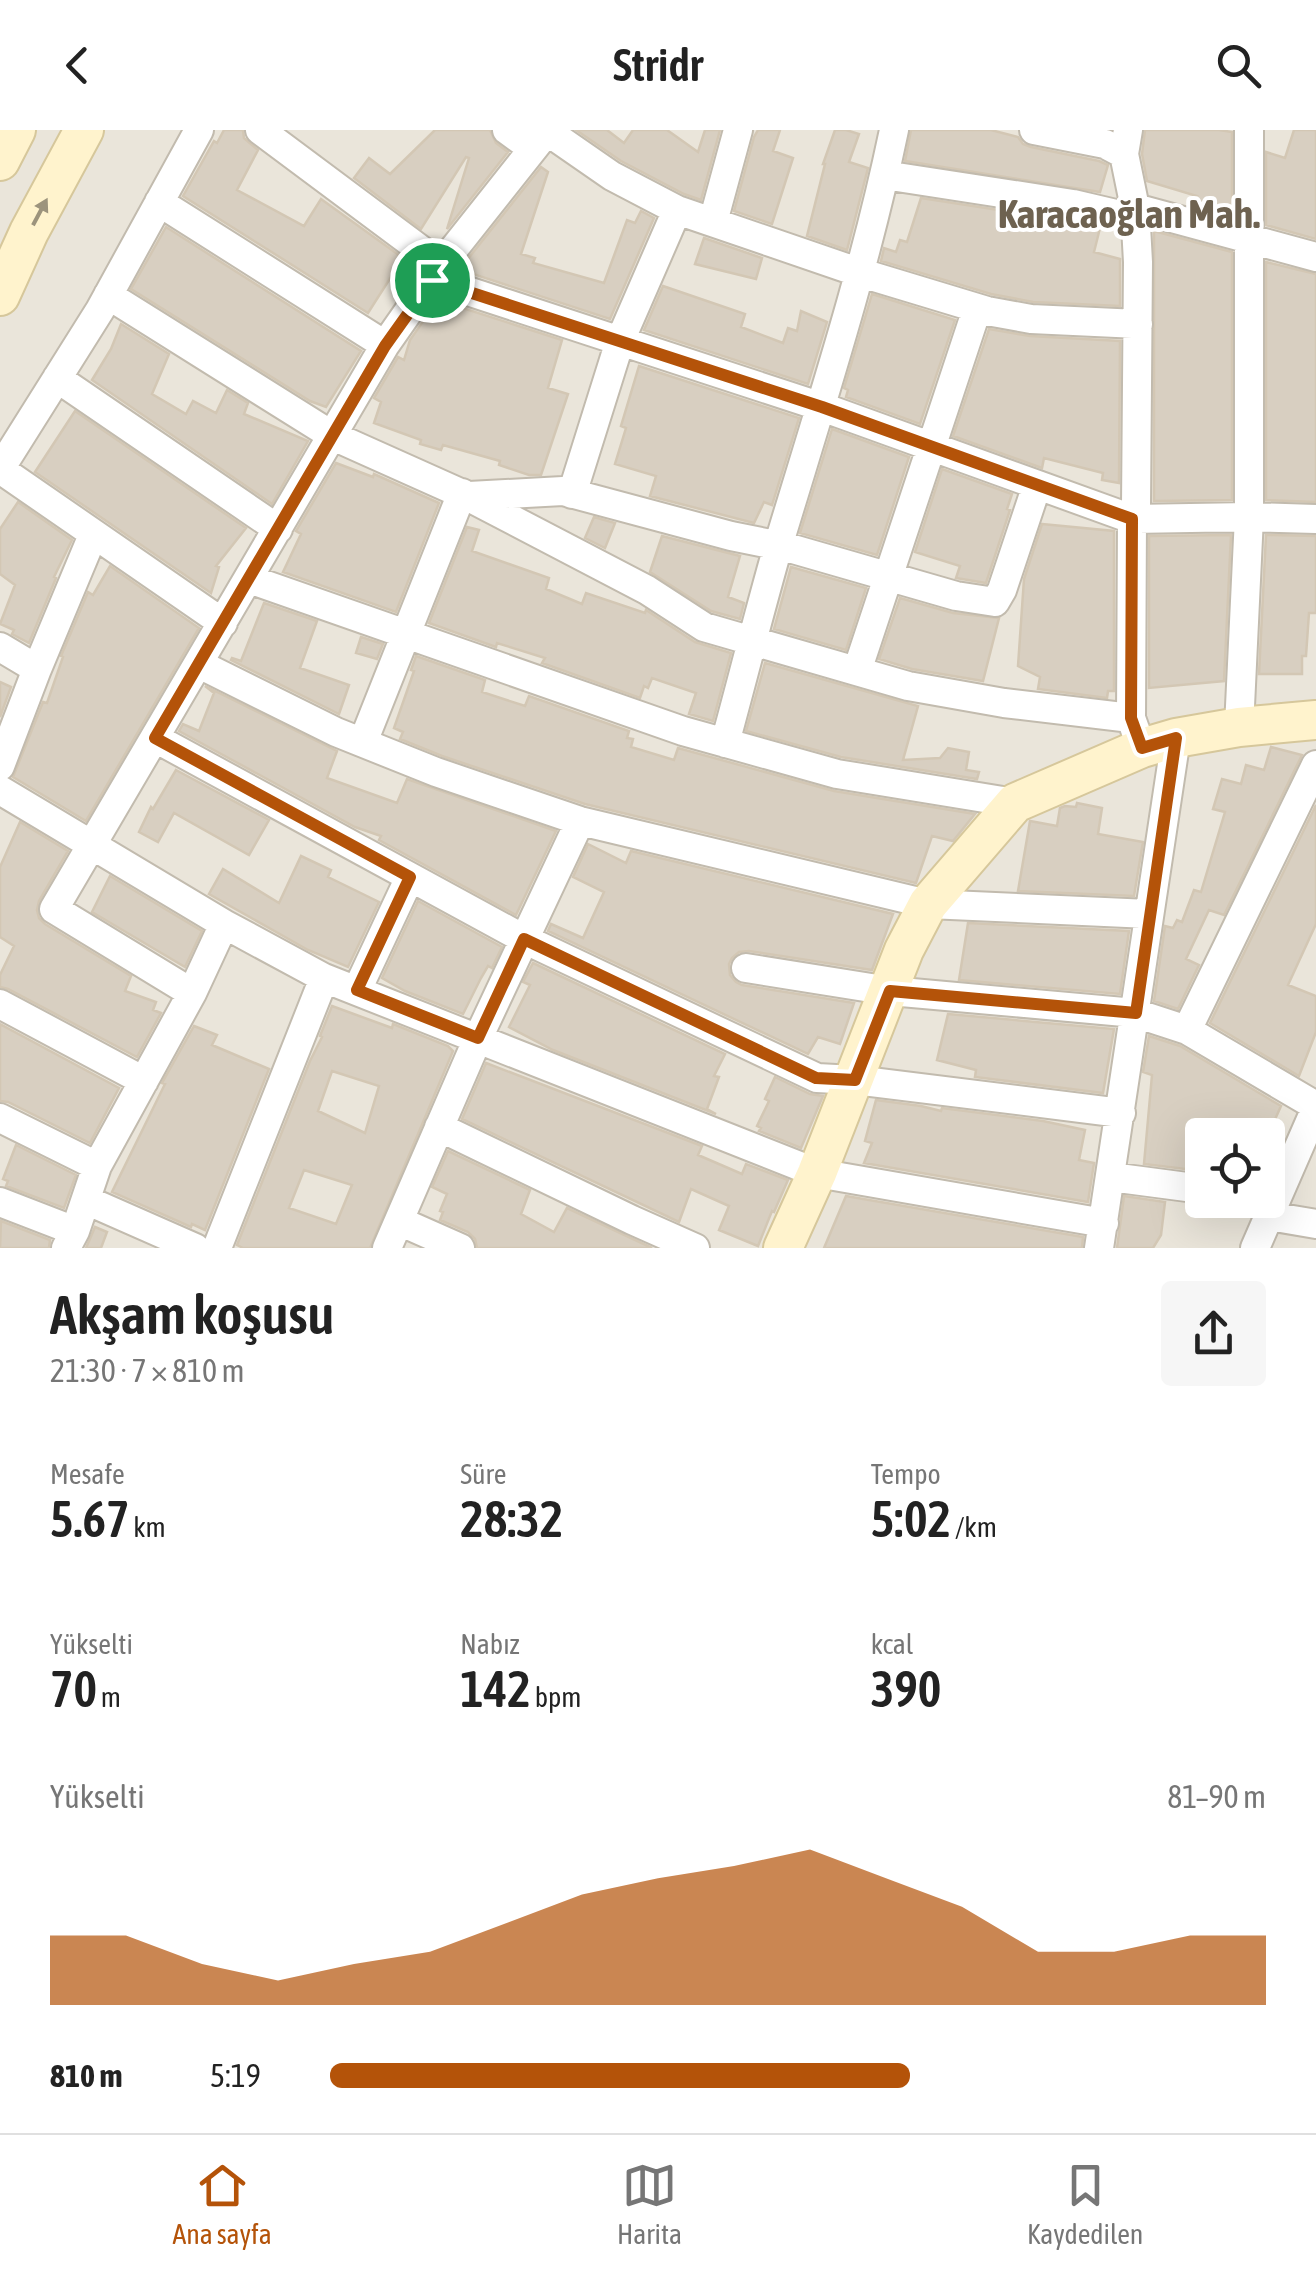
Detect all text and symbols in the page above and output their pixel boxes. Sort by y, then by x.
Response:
icon: back [50,38,105,93]
icon: search [1211,38,1266,93]
text: Stridr [613,39,703,91]
district label: Karacaoğlan Mah. [998,191,1260,236]
one-way arrow [31,197,48,226]
pin [390,238,475,323]
icon: arrive [405,253,460,308]
map controls [1185,1118,1285,1218]
button: locate [1185,1118,1285,1218]
button: share [1161,1281,1266,1386]
text: Akşam koşusu [50,1283,334,1346]
text: 21:30 · 7 × 810 m [50,1352,244,1389]
text: Mesafe [50,1458,125,1490]
text: Süre [460,1458,507,1490]
text: Tempo [871,1458,941,1490]
text: 5.67 [50,1490,129,1548]
text: 28:32 [460,1490,563,1548]
text: 5:02 [871,1490,951,1548]
text: km [129,1511,166,1543]
text: /km [951,1511,997,1543]
text: Yükselti [50,1628,133,1660]
text: Nabız [460,1628,520,1660]
text: kcal [871,1628,913,1660]
text: 70 [50,1660,97,1718]
text: 142 [460,1660,531,1718]
text: 390 [871,1660,941,1718]
text: m [97,1681,121,1713]
text: bpm [531,1681,581,1713]
text: Yükselti [50,1778,145,1815]
text: 81–90 m [1167,1778,1266,1815]
text: 810 m [50,2057,123,2094]
text: 5:19 [210,2057,261,2094]
tab: Ana sayfa [173,2158,272,2250]
tab: Harita [617,2158,682,2250]
tab: Kaydedilen [1027,2158,1143,2250]

